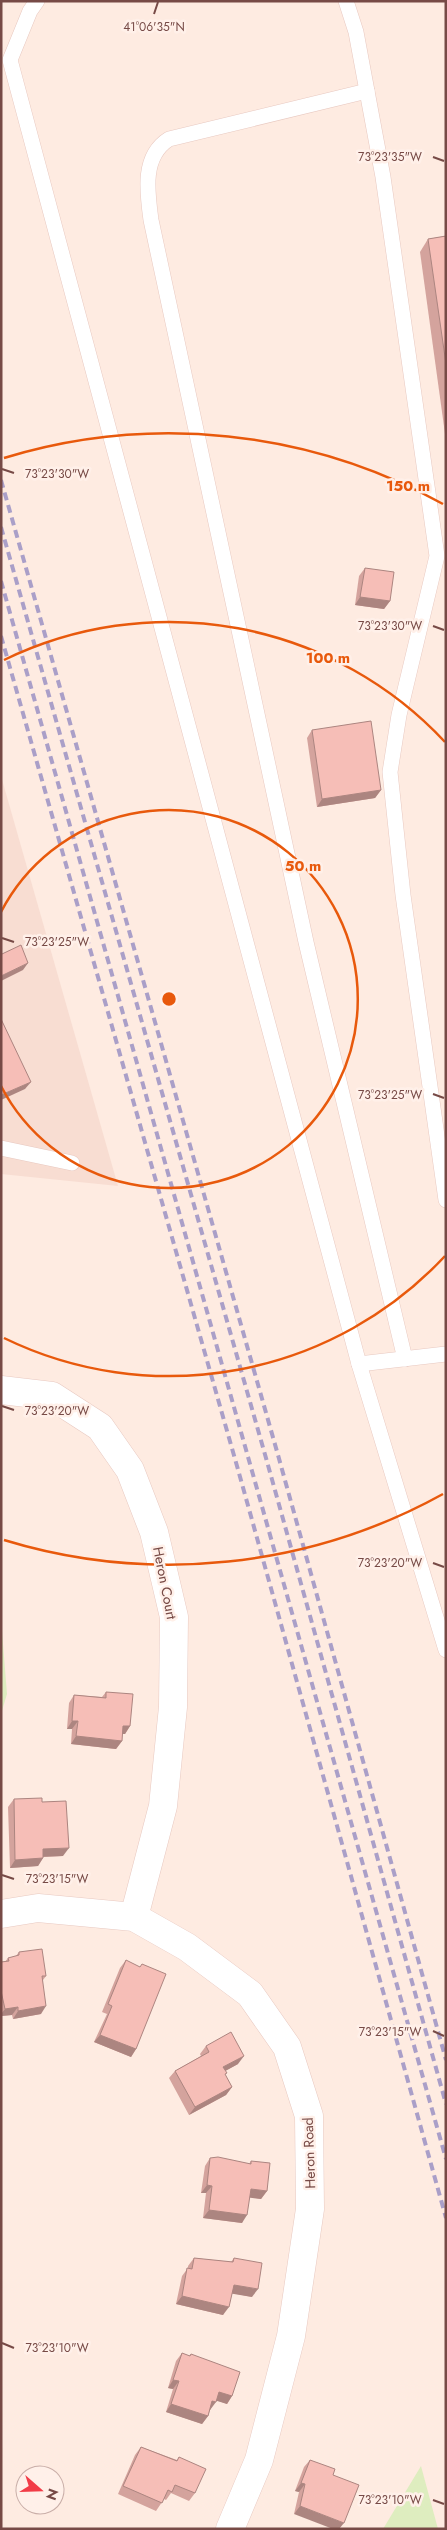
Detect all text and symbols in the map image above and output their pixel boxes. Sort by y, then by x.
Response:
text: 41°06'35"N [123,18,185,36]
text: 73°23'35"W [358,148,422,166]
text: 73°23'30"W [25,465,89,483]
text: 150 m [386,475,430,497]
text: 73°23'30"W [358,617,422,635]
text: 100 m [306,647,350,669]
text: 50 m [285,855,321,877]
text: 73°23'25"W [25,933,89,951]
centre of rings [160,990,178,1008]
text: 73°23'25"W [358,1086,422,1104]
text: 73°23'20"W [25,1402,89,1420]
street label: Heron Court [148,1545,182,1622]
text: 73°23'20"W [358,1554,422,1572]
text: 73°23'15"W [26,1870,88,1888]
text: 73°23'15"W [359,2023,421,2041]
street label: Heron Road [298,2117,320,2189]
text: 73°23'10"W [25,2339,89,2357]
north arrow [15,2465,65,2515]
text: N [41,2486,64,2503]
text: 73°23'10"W [358,2491,422,2509]

